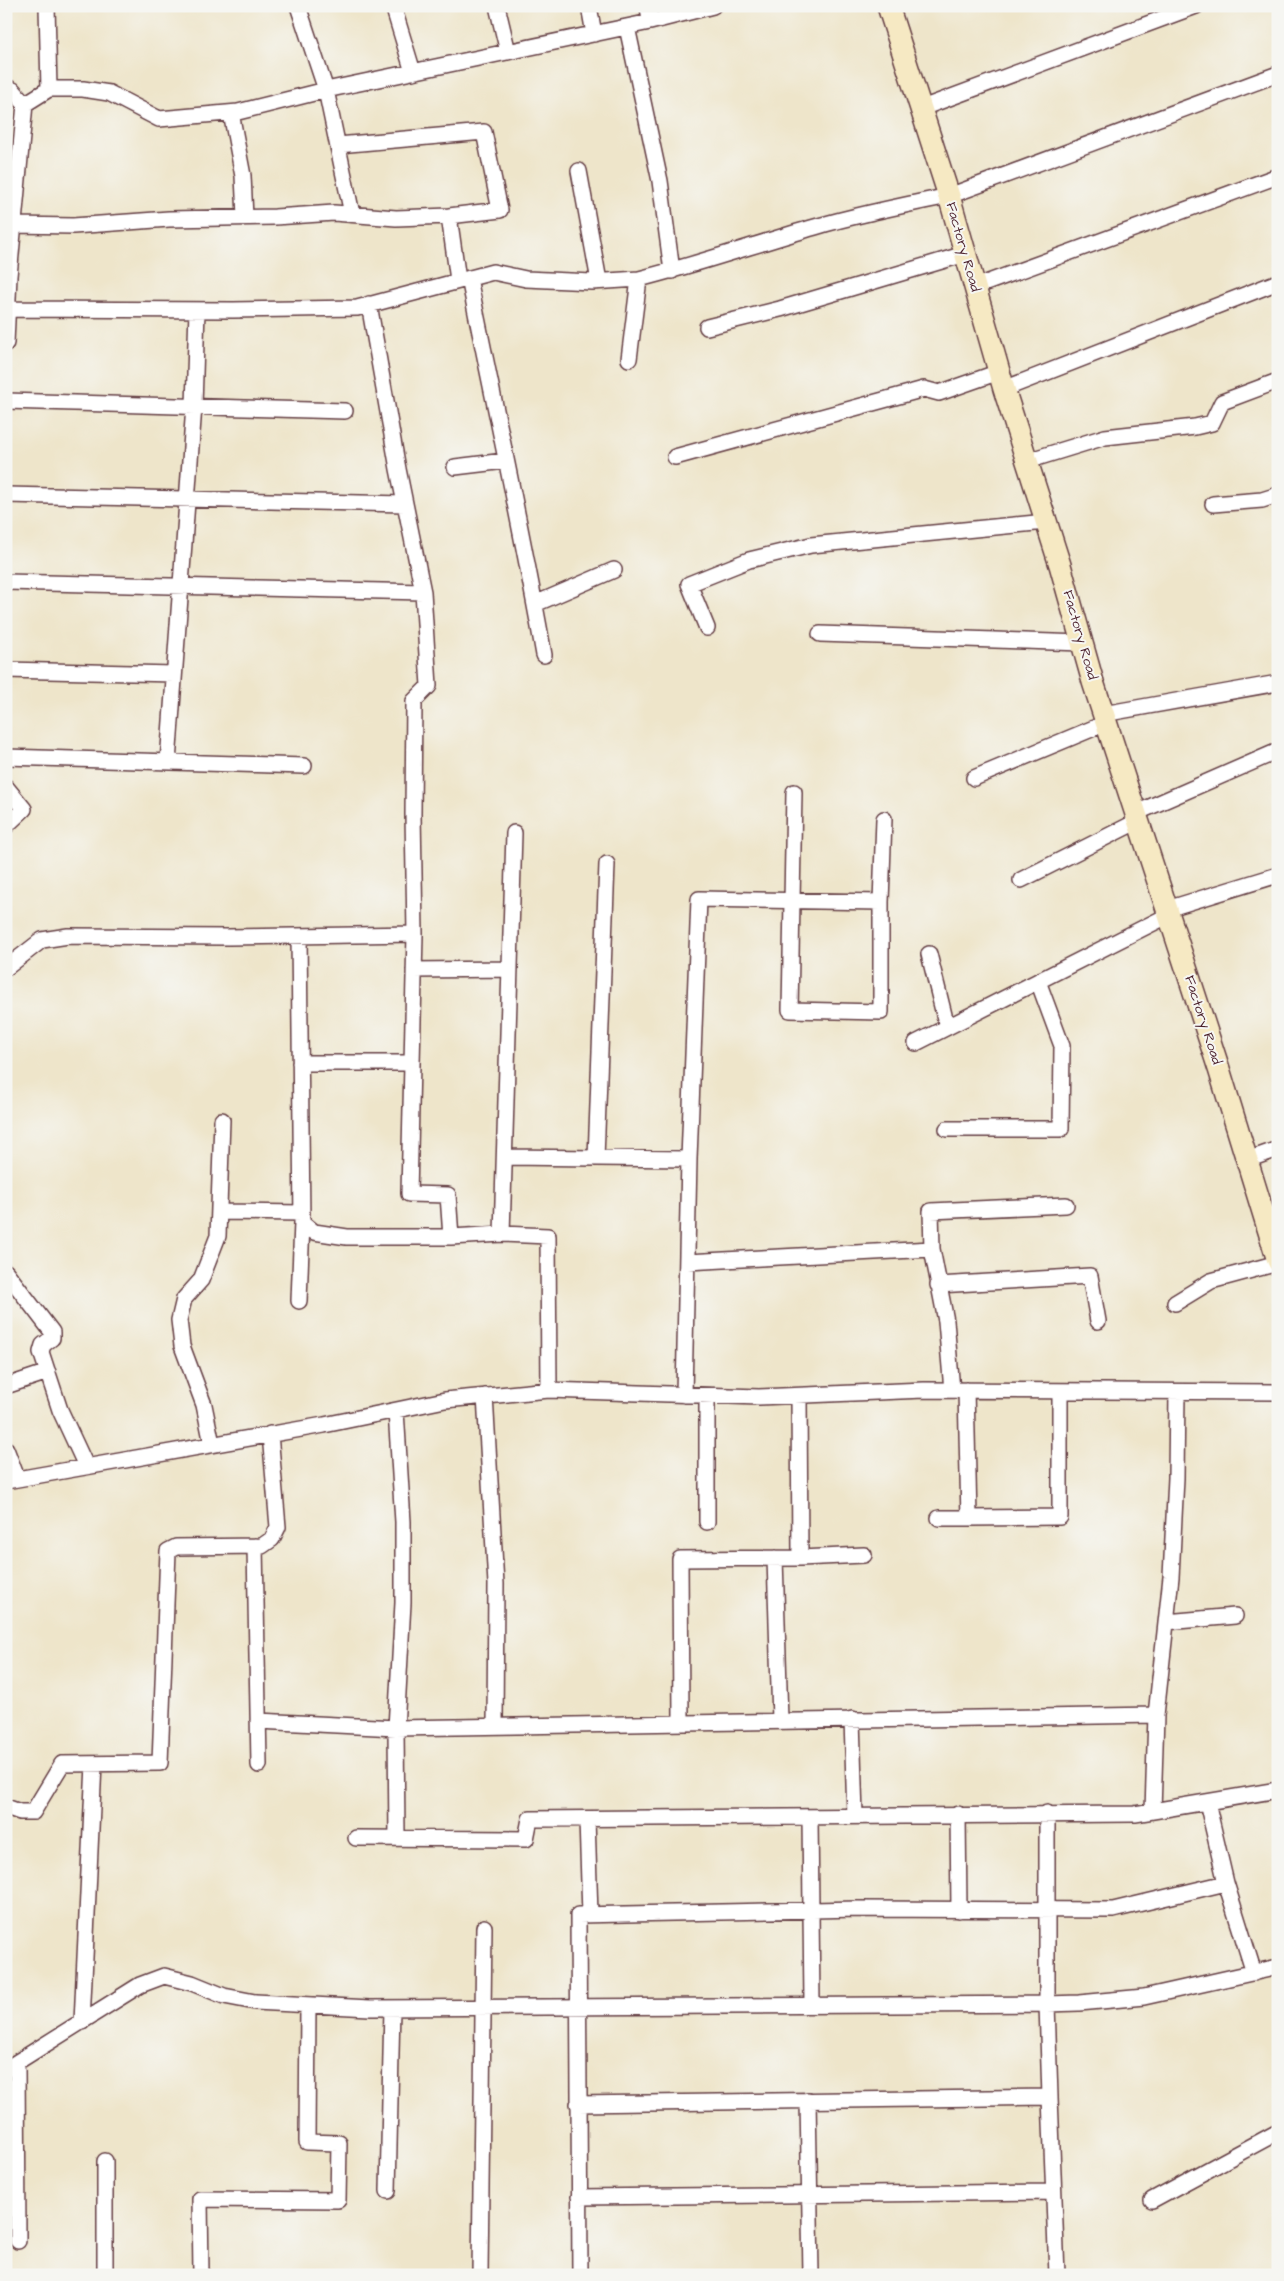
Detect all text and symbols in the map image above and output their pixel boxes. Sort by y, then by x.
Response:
street label: Factory Road [941,200,985,294]
street label: Factory Road [1058,588,1102,682]
street label: Factory Road [1179,973,1227,1067]

